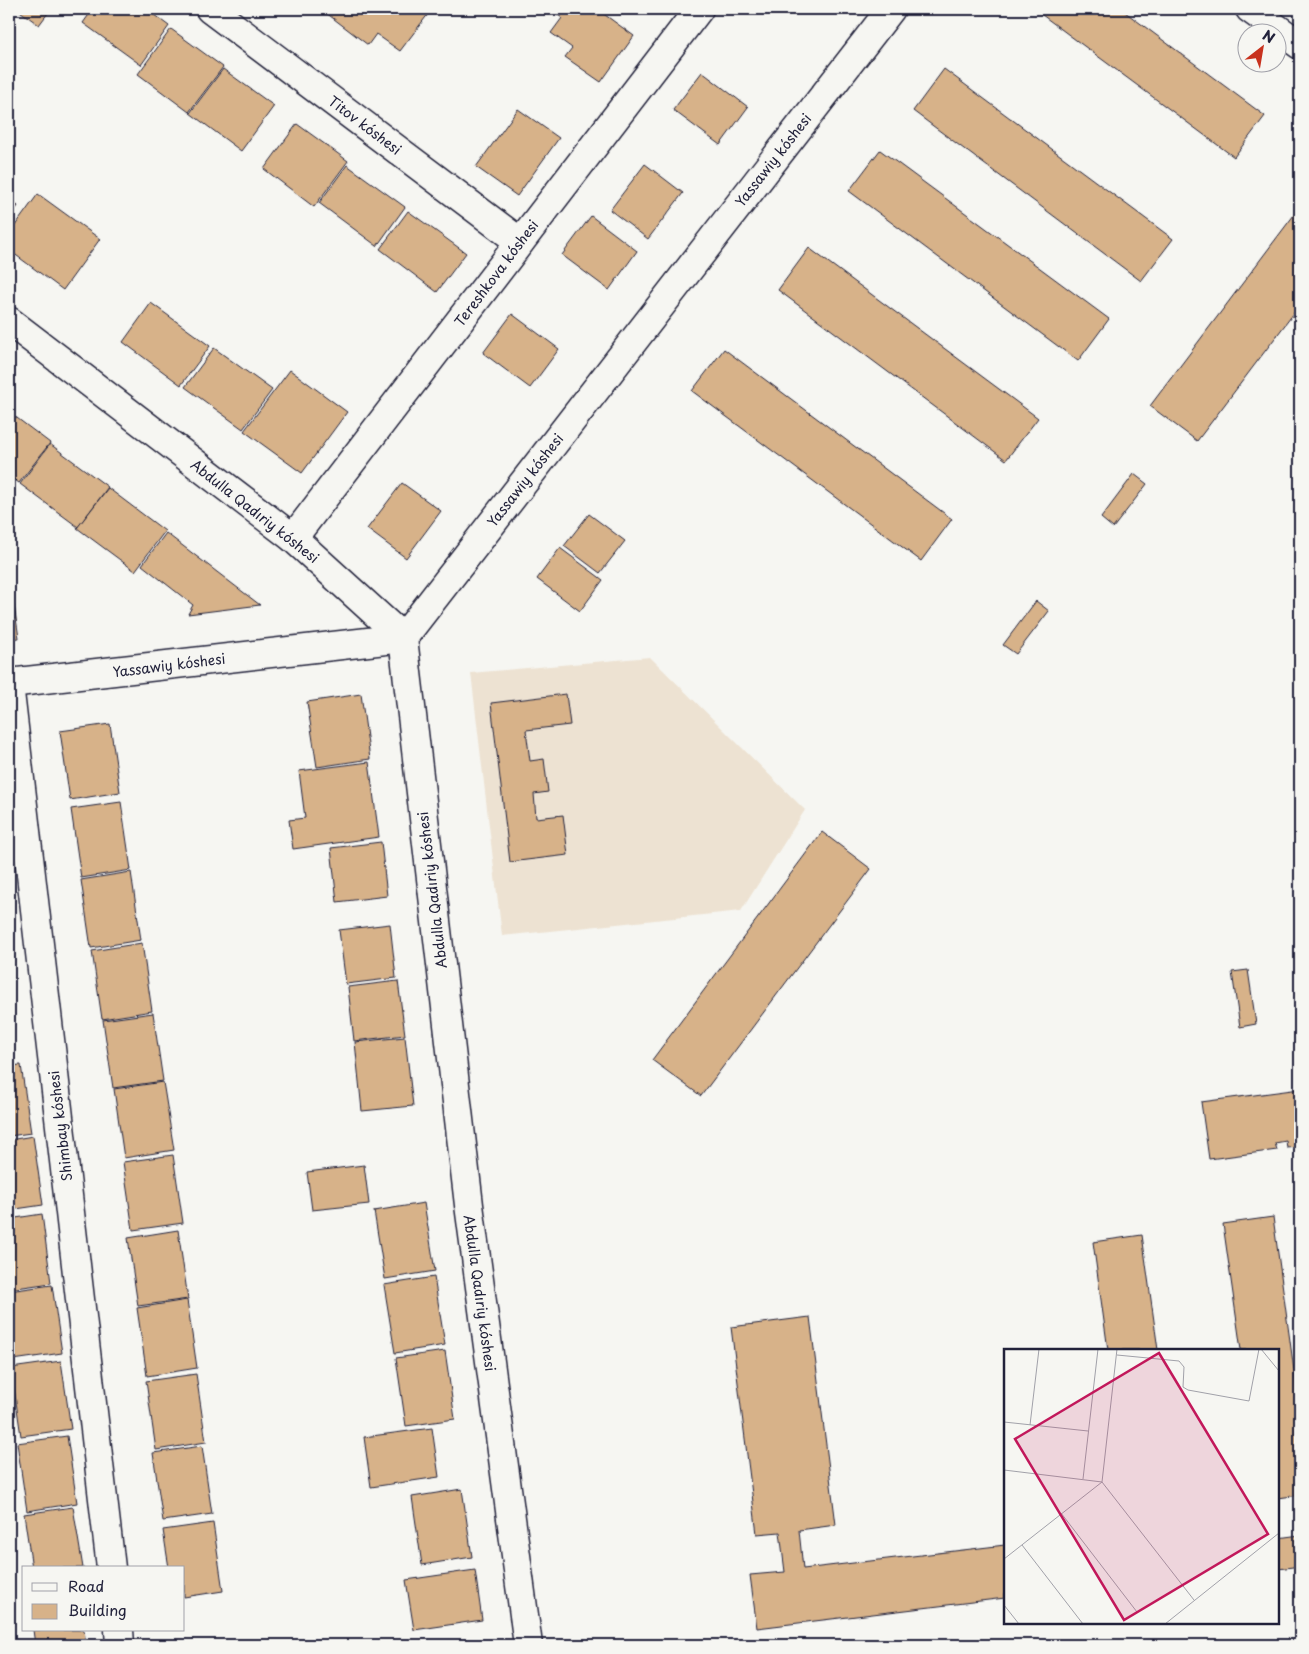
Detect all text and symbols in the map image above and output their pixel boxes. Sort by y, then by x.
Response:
north arrow [1236,22,1286,72]
text: N [1259,25,1279,48]
street label: Titov kóshesi [324,91,406,160]
street label: Yassawiy kóshesi [730,109,816,211]
street label: Tereshkova kóshesi [449,215,543,331]
street label: Yassawiy kóshesi [482,429,568,531]
street label: Abdulla Qadıriy kóshesi [186,454,324,568]
street label: Yassawiy kóshesi [111,648,227,682]
street label: Abdulla Qadıriy kóshesi [412,810,452,970]
street label: Shimbay kóshesi [43,1069,77,1183]
street label: Abdulla Qadıriy kóshesi [459,1213,501,1373]
inset map [1004,1349,1279,1624]
legend [22,1566,185,1632]
text: Road [68,1574,104,1597]
text: Building [68,1598,127,1621]

